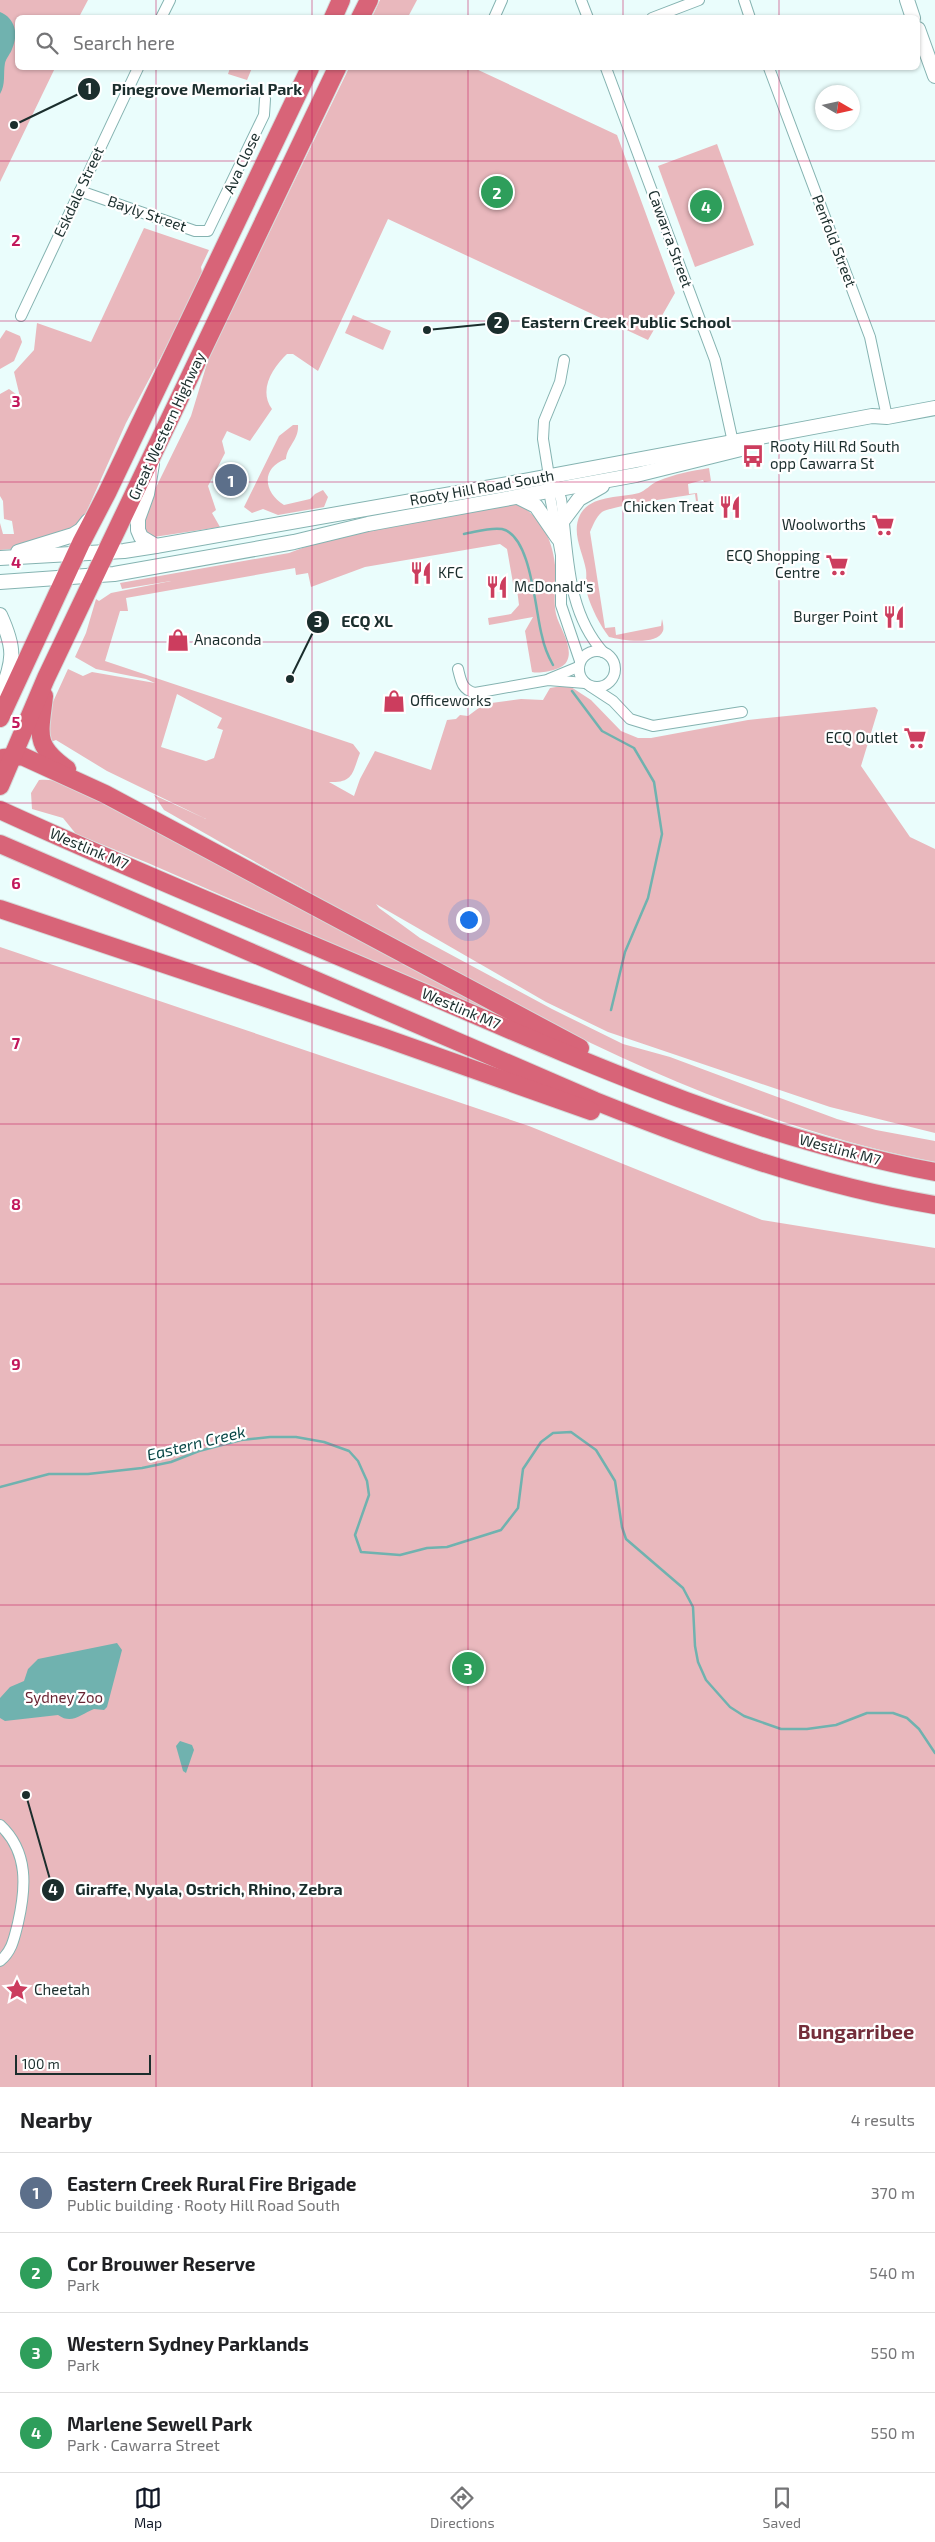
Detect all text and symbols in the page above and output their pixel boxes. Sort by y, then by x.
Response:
search box [15,15,920,70]
icon: search [33,29,61,57]
text: Search here [73,31,175,54]
callout: Pinegrove Memorial Park [77,74,312,105]
text: 1 [86,79,92,97]
text: Pinegrove Memorial Park [112,79,302,98]
north arrow [815,85,860,130]
street label: Ava Close [219,129,263,196]
street label: Eskdale Street [49,143,107,240]
pin: 2 [481,173,513,211]
street label: Cawarra Street [645,187,697,290]
pin: 4 [690,187,722,225]
street label: Bayly Street [106,191,189,235]
street label: Penfold Street [809,192,861,290]
text: 2 [11,230,21,249]
callout: Eastern Creek Public School [485,307,741,338]
text: Eastern Creek Public School [521,312,732,331]
text: 2 [494,313,503,331]
street label: Great Western Highway [124,349,208,502]
text: 3 [11,391,21,410]
place label: Rooty Hill Rd South opp Cawarra St [770,437,900,472]
bus stop icon: Rooty Hill Rd South opp Cawarra St [740,443,766,469]
pin: 1 [215,461,247,499]
street label: Rooty Hill Road South [408,465,555,509]
restaurant icon: Chicken Treat [717,494,743,520]
place label: Chicken Treat [623,497,714,515]
supermarket icon: Woolworths [870,512,896,538]
place label: Woolworths [782,515,866,533]
place label: ECQ Shopping Centre [726,546,821,581]
text: 4 [11,552,21,571]
supermarket icon: ECQ Shopping Centre [824,552,850,578]
restaurant icon: KFC [408,560,434,586]
place label: KFC [438,563,464,581]
restaurant icon: McDonald's [484,574,510,600]
place label: McDonald's [514,577,594,595]
restaurant icon: Burger Point [881,604,907,630]
callout: ECQ XL [306,606,403,637]
place label: Burger Point [793,607,878,625]
text: ECQ XL [341,611,393,631]
text: 3 [314,612,322,630]
shop icon: Anaconda [165,627,191,653]
place label: Anaconda [194,630,262,648]
shop icon: Officeworks [381,688,407,714]
place label: Officeworks [410,691,491,709]
text: 5 [12,712,21,731]
supermarket icon: ECQ Outlet [902,725,928,751]
place label: ECQ Outlet [825,728,898,747]
street label: Westlink M7 [47,823,132,873]
text: 6 [11,873,21,892]
your location [456,907,482,933]
street label: Westlink M7 [419,983,504,1033]
text: 7 [12,1033,21,1052]
street label: Westlink M7 [797,1129,883,1169]
text: 8 [11,1194,21,1213]
text: 9 [11,1354,21,1373]
water label: Eastern Creek [145,1421,247,1464]
pin: 3 [452,1649,484,1687]
park label: Sydney Zoo [25,1688,103,1706]
callout: Giraffe, Nyala, Ostrich, Rhino, Zebra [41,1874,353,1905]
text: Giraffe, Nyala, Ostrich, Rhino, Zebra [75,1879,343,1899]
text: 4 [48,1880,58,1898]
place icon: Cheetah [4,1977,30,2003]
place label: Cheetah [34,1980,90,1998]
district label: Bungarribee [798,2019,914,2043]
scale bar [15,2052,151,2075]
text: 100 m [22,2055,60,2072]
text: Nearby [20,2107,92,2132]
text: 4 results [851,2110,915,2129]
text: Eastern Creek Rural Fire Brigade [67,2172,357,2195]
text: 1 [33,2183,39,2202]
text: 370 m [871,2183,915,2202]
text: Public building · Rooty Hill Road South [67,2195,340,2214]
text: Cor Brouwer Reserve [67,2252,256,2275]
text: 2 [31,2263,41,2282]
text: 540 m [869,2263,915,2282]
text: Park [67,2275,100,2294]
text: Western Sydney Parklands [67,2332,309,2355]
text: 3 [31,2343,41,2362]
text: 550 m [871,2343,915,2362]
text: Park [67,2355,100,2374]
text: Marlene Sewell Park [67,2412,252,2435]
text: 4 [31,2423,41,2442]
text: 550 m [871,2423,915,2442]
text: Park · Cawarra Street [67,2435,220,2454]
tab: Map [134,2484,162,2531]
tab: Directions [430,2484,495,2531]
tab: Saved [763,2484,801,2531]

